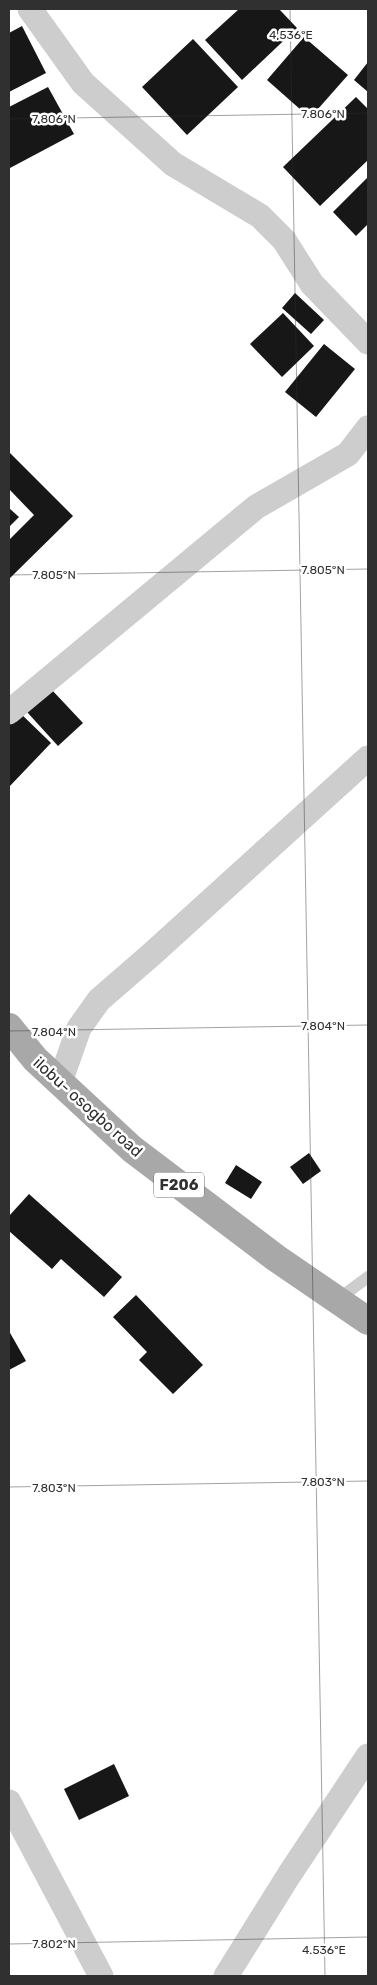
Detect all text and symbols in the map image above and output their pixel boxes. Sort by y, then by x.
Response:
text: 4.536°E [269,28,313,42]
text: 7.806°N [301,107,345,121]
text: 7.806°N [32,112,76,126]
text: 7.805°N [301,563,345,577]
text: 7.805°N [32,568,76,582]
text: 7.804°N [301,1019,345,1033]
text: 7.804°N [32,1025,76,1039]
street label: ilobu- osogbo road [30,1053,146,1161]
road number: F206 [154,1172,204,1198]
text: 7.803°N [301,1475,345,1489]
text: 7.803°N [32,1481,76,1495]
text: 7.802°N [32,1937,76,1951]
text: 4.536°E [302,1943,346,1957]

